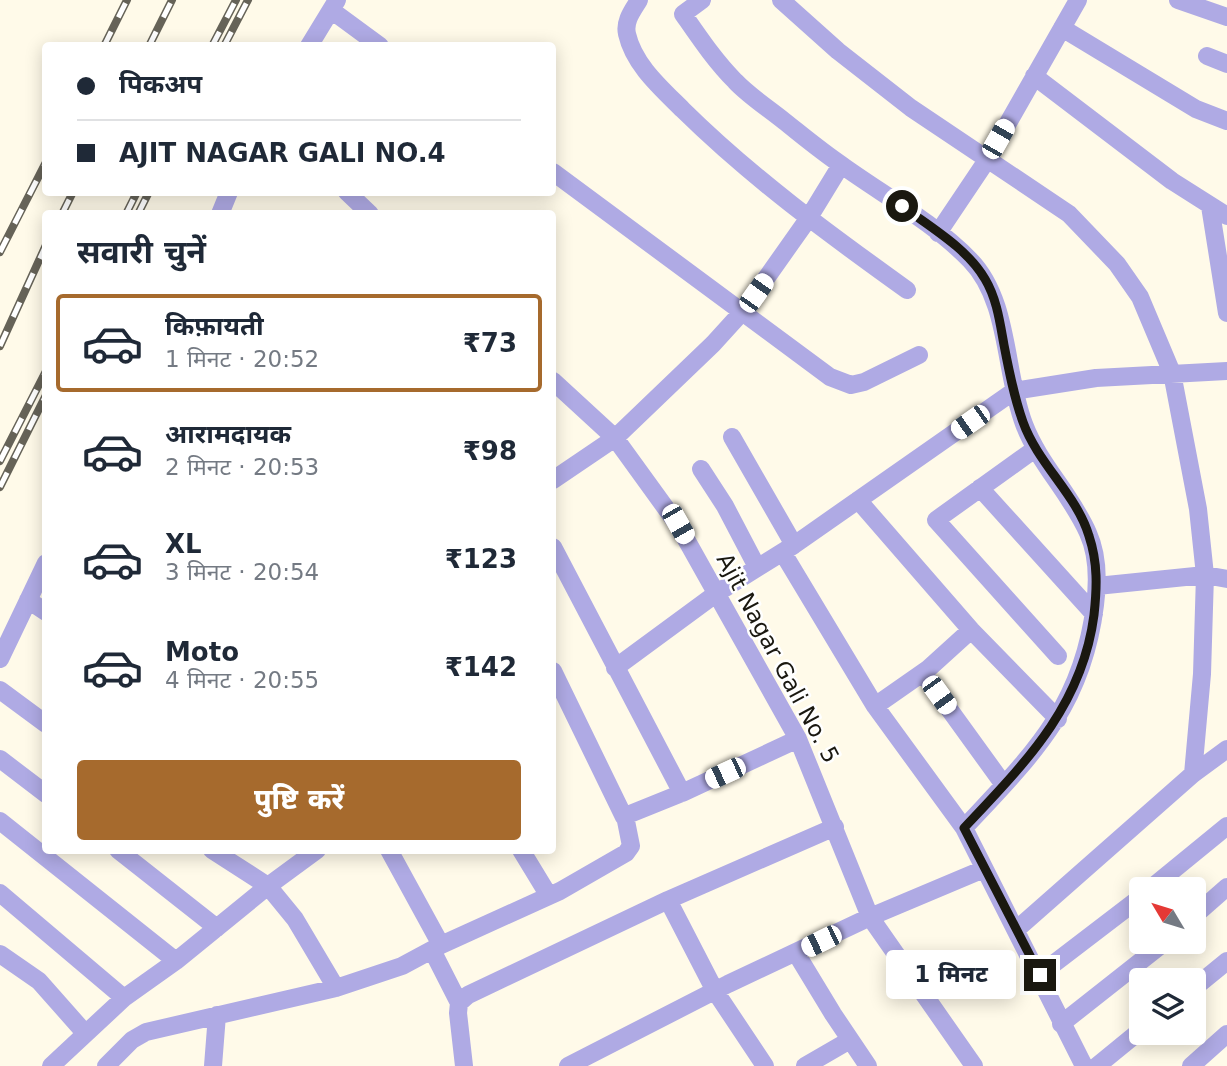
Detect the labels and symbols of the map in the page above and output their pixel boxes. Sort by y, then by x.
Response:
car [979,116,1018,162]
route start [886,190,918,222]
car [736,270,777,316]
car [947,401,994,443]
car [659,501,698,547]
street label: Ajit Nagar Gali No. 5 [712,549,844,767]
car [919,672,960,718]
car [702,755,749,791]
north arrow [1129,877,1206,954]
car [798,922,845,960]
callout: 1 मिनट [886,950,1016,1000]
route end [1024,959,1056,991]

